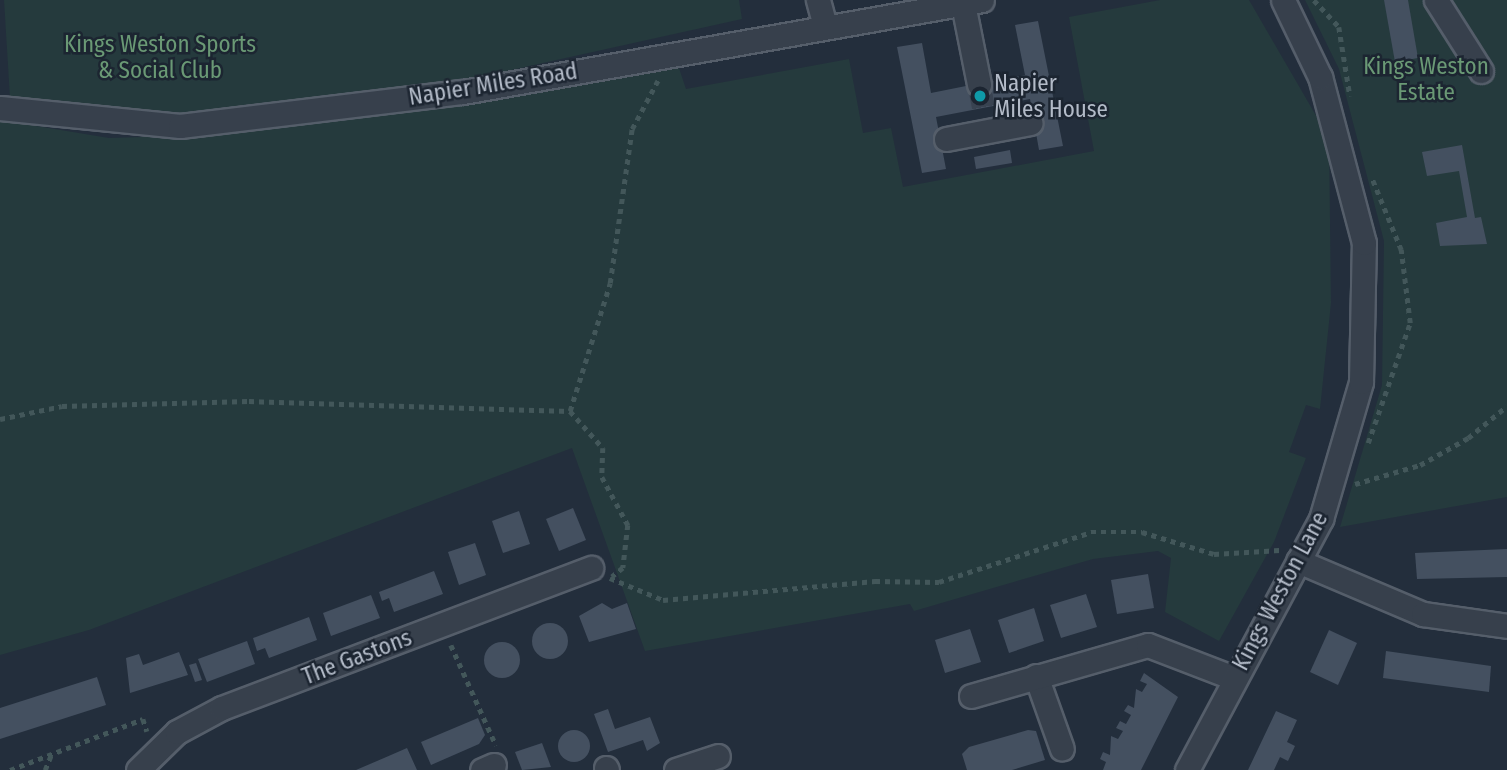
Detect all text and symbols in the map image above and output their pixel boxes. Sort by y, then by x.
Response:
park label: Kings Weston Sports & Social Club [64,30,256,84]
park label: Kings Weston Estate [1363,52,1489,106]
street label: Napier Miles Road [407,57,579,111]
place label: Napier Miles House [994,69,1108,123]
marker: Napier Miles House [972,88,988,104]
street label: Kings Weston Lane [1227,507,1333,675]
street label: The Gastons [298,624,416,690]

